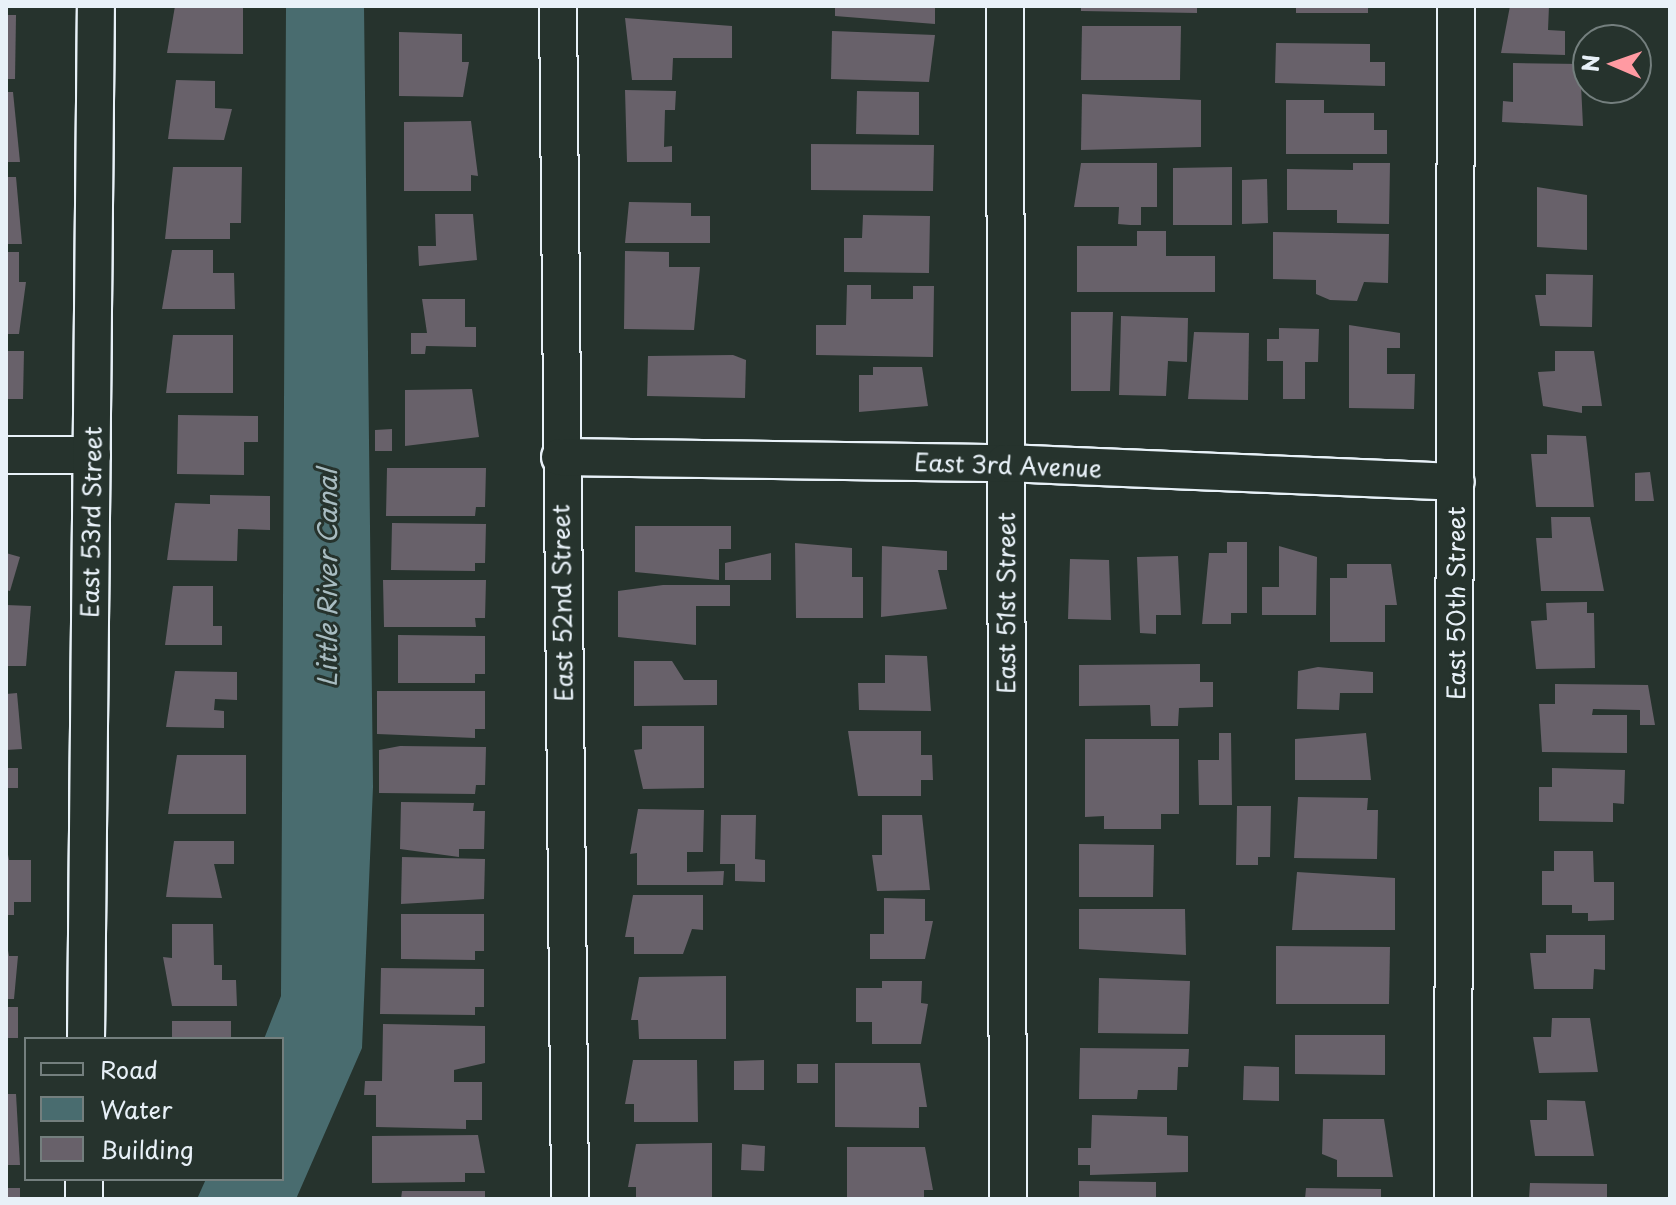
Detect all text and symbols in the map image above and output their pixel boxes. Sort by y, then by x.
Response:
north arrow [1572,24,1652,104]
text: N [1573,54,1606,73]
street label: East 53rd Street [75,425,107,619]
street label: East 3rd Avenue [913,447,1103,483]
water label: Little River Canal [311,468,343,688]
street label: East 52nd Street [546,504,578,702]
street label: East 50th Street [1442,506,1470,700]
street label: East 51st Street [992,511,1020,695]
legend [24,1037,284,1181]
text: Road [100,1051,158,1087]
text: Water [100,1091,172,1127]
text: Building [100,1131,194,1167]

